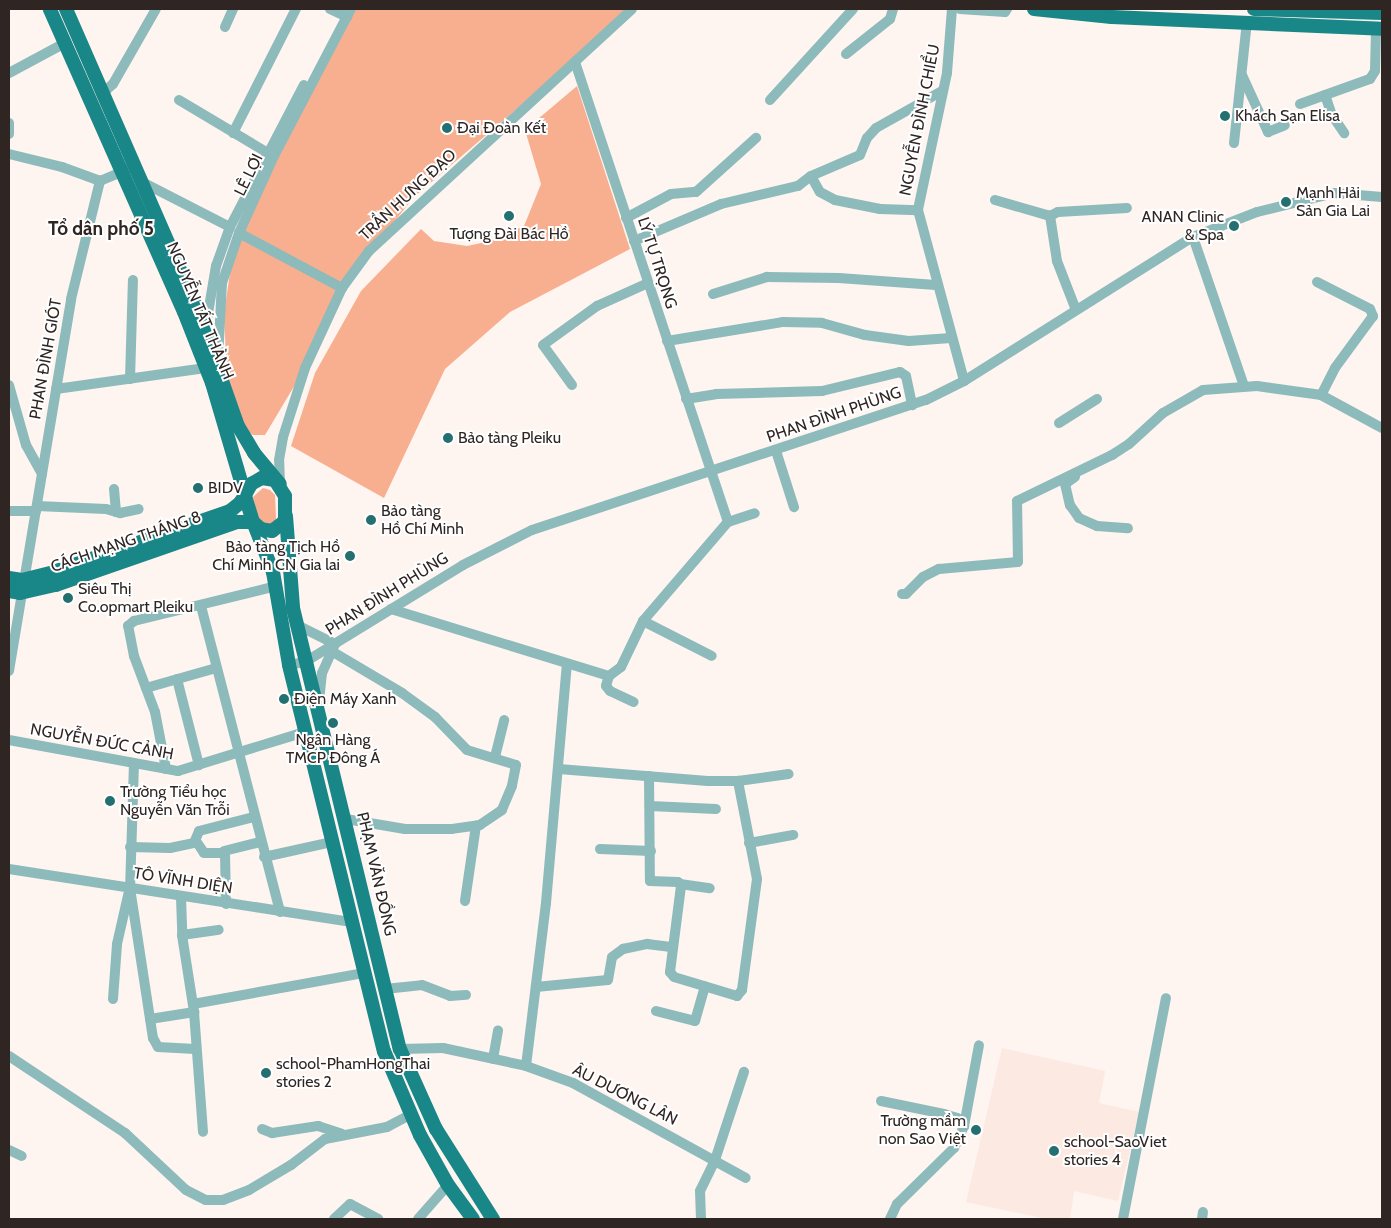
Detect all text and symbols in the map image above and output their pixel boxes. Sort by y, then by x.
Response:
street label: NGUYỄN ĐÌNH CHIỂU [896,43,944,197]
place label: Khách Sạn Elisa [1235,106,1340,126]
marker: Khách Sạn Elisa [1219,110,1231,122]
place label: Đại Đoàn Kết [457,118,546,138]
marker: Đại Đoàn Kết [441,122,453,134]
street label: TRẦN HƯNG ĐẠO [356,145,460,245]
street label: LÊ LỢI [231,151,267,199]
place label: Mạnh Hải Sản Gia Lai [1296,183,1370,221]
marker: Mạnh Hải Sản Gia Lai [1280,196,1292,208]
place label: ANAN Clinic & Spa [1142,207,1224,245]
marker: Tượng Đài Bác Hồ [503,210,515,222]
street label: LÝ TỰ TRỌNG [633,215,681,311]
district label: Tổ dân phố 5 [48,218,154,240]
marker: ANAN Clinic & Spa [1228,220,1240,232]
place label: Tượng Đài Bác Hồ [449,224,569,244]
street label: NGUYỄN TẤT THÀNH [162,239,238,383]
street label: PHAN ĐÌNH GIÓT [26,297,66,421]
street label: PHAN ĐÌNH PHÙNG [764,383,904,447]
place label: Bảo tàng Pleiku [458,428,561,448]
marker: Bảo tàng Pleiku [442,432,454,444]
place label: BIDV [208,478,243,498]
marker: BIDV [192,482,204,494]
place label: Bảo tàng Hồ Chí Minh [381,501,464,539]
street label: CÁCH MẠNG THÁNG 8 [48,507,204,577]
marker: Bảo tàng Hồ Chí Minh [365,514,377,526]
place label: Bảo tàng Tịch Hồ Chí Minh CN Gia lai [212,537,340,575]
street label: PHAN ĐÌNH PHÙNG [322,548,452,640]
marker: Bảo tàng Tịch Hồ Chí Minh CN Gia lai [344,550,356,562]
place label: Siêu Thị Co.opmart Pleiku [78,579,193,617]
marker: Siêu Thị Co.opmart Pleiku [62,592,74,604]
place label: Điện Máy Xanh [294,689,397,709]
marker: Điện Máy Xanh [278,693,290,705]
marker: Ngân Hàng TMCP Đông Á [327,717,339,729]
street label: NGUYỄN ĐỨC CẢNH [29,720,175,764]
place label: Ngân Hàng TMCP Đông Á [286,730,380,768]
place label: Trường Tiểu học Nguyễn Văn Trỗi [120,782,230,820]
marker: Trường Tiểu học Nguyễn Văn Trỗi [104,795,116,807]
street label: PHẠM VĂN ĐỒNG [352,810,400,938]
street label: TÔ VĨNH DIỆN [132,864,234,898]
place label: school-PhamHongThai stories 2 [276,1054,430,1092]
street label: ÂU DƯƠNG LÂN [569,1060,681,1130]
marker: school-PhamHongThai stories 2 [260,1067,272,1079]
place label: Trường mầm non Sao Việt [879,1111,966,1149]
marker: Trường mầm non Sao Việt [970,1124,982,1136]
place label: school-SaoViet stories 4 [1064,1132,1167,1170]
marker: school-SaoViet stories 4 [1048,1145,1060,1157]

